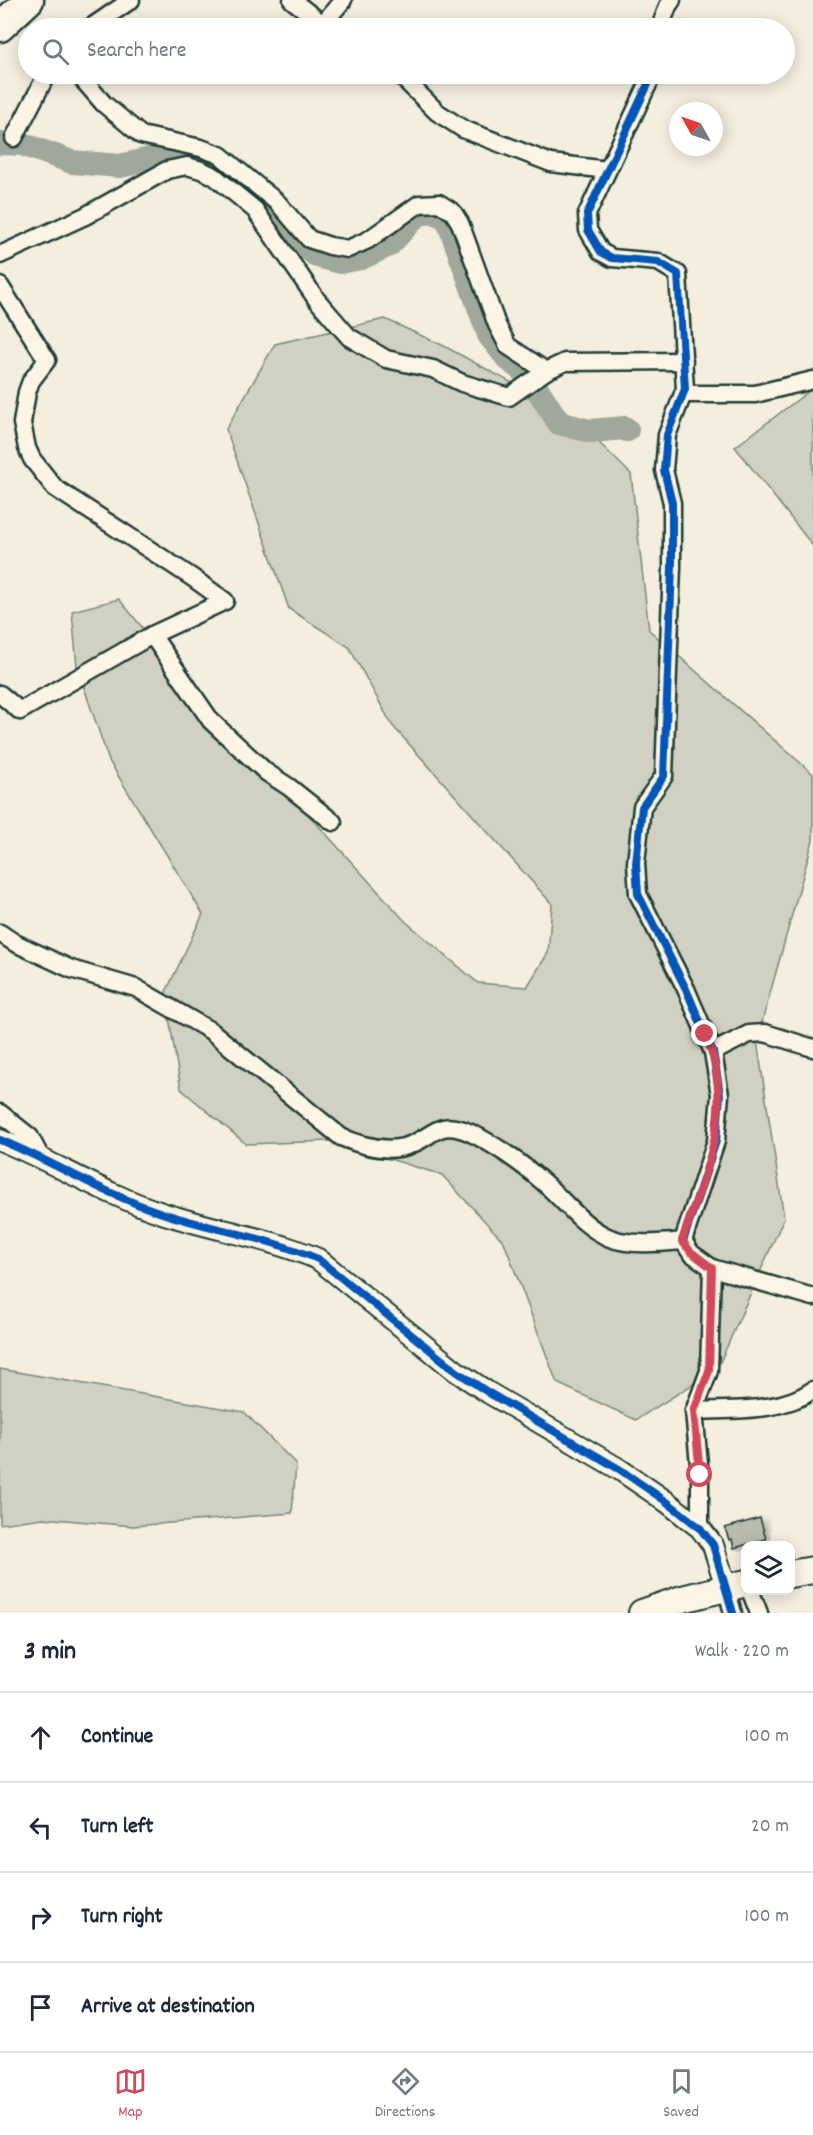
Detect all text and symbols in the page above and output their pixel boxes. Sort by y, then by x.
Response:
search box [18,18,795,84]
icon: search [39,35,72,68]
text: Search here [87,36,186,67]
north arrow [669,102,723,156]
route end [691,1020,717,1046]
route start [686,1461,712,1487]
map controls [741,1541,795,1595]
button: layers [741,1541,795,1595]
text: 3 min [24,1634,76,1671]
text: Walk · 220 m [695,1638,789,1666]
icon: ahead [24,1721,57,1754]
text: Continue [81,1722,153,1753]
text: 100 m [745,1723,789,1751]
icon: left [24,1811,57,1844]
text: Turn left [81,1812,153,1843]
text: 20 m [751,1813,789,1841]
icon: right [24,1901,57,1934]
text: Turn right [81,1902,163,1933]
text: 100 m [745,1903,789,1931]
icon: arrive [24,1991,57,2024]
text: Arrive at destination [81,1992,255,2023]
tab: Map [114,2065,147,2124]
tab: Directions [375,2065,435,2124]
tab: Saved [663,2065,699,2124]

